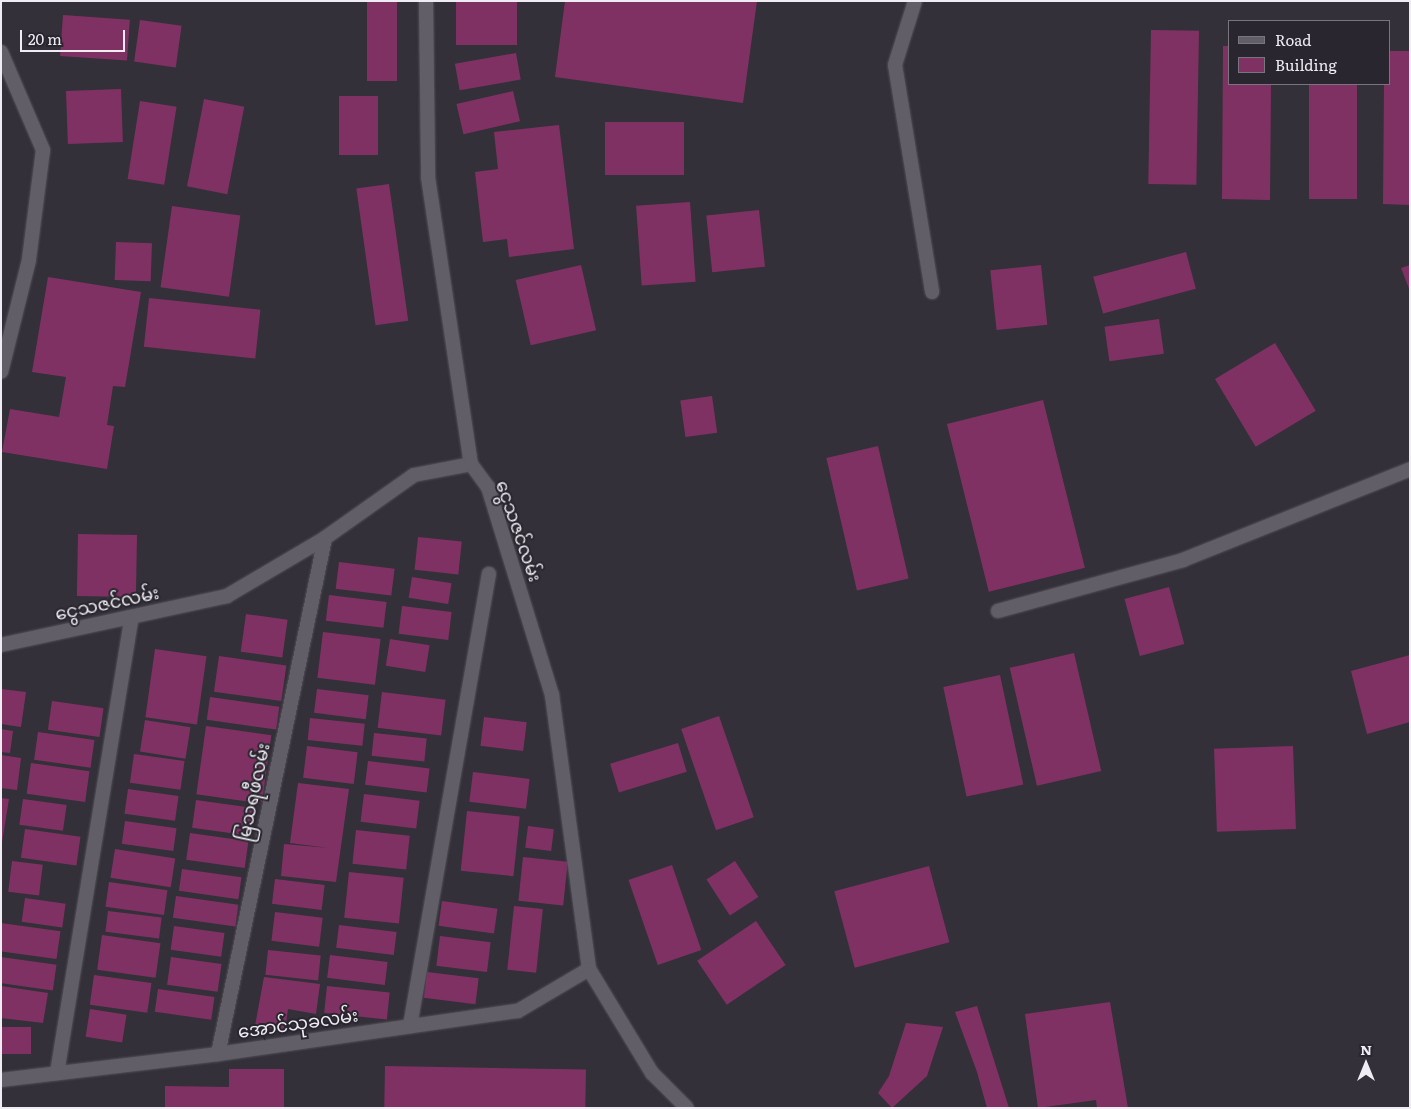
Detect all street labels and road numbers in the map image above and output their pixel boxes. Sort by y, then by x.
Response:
street label: ငွေသဇင်လမ်း [492,477,546,585]
street label: ငွေသဇင်လမ်း [53,581,161,625]
street label: မြသရဖီလမ်း [232,741,274,843]
street label: အောင်သုခလမ်း [236,1004,360,1042]

